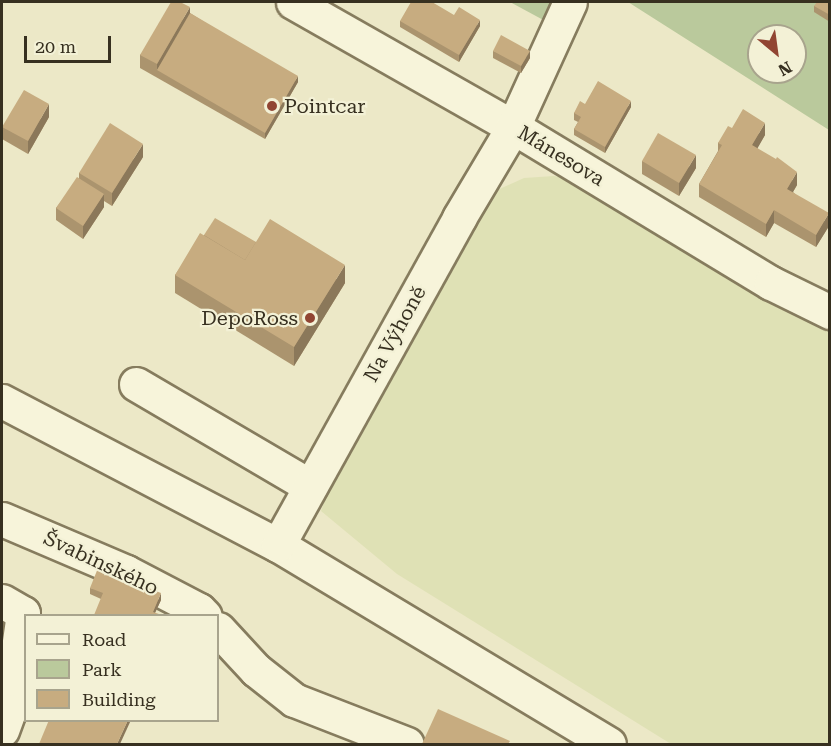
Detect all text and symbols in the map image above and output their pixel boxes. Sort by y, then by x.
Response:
scale bar [27,24,114,62]
north arrow [747,24,807,84]
text: 20 m [35,36,76,57]
text: N [775,57,795,80]
place label: Pointcar [284,94,365,118]
marker: Pointcar [265,99,279,113]
street label: Mánesova [513,121,609,191]
street label: Na Výhoně [359,282,431,386]
place label: DepoRoss [201,306,298,330]
marker: DepoRoss [303,311,317,325]
street label: Švabinského [40,526,162,600]
legend [24,614,219,722]
text: Road [82,629,126,650]
text: Park [82,659,122,680]
text: Building [82,689,156,710]

